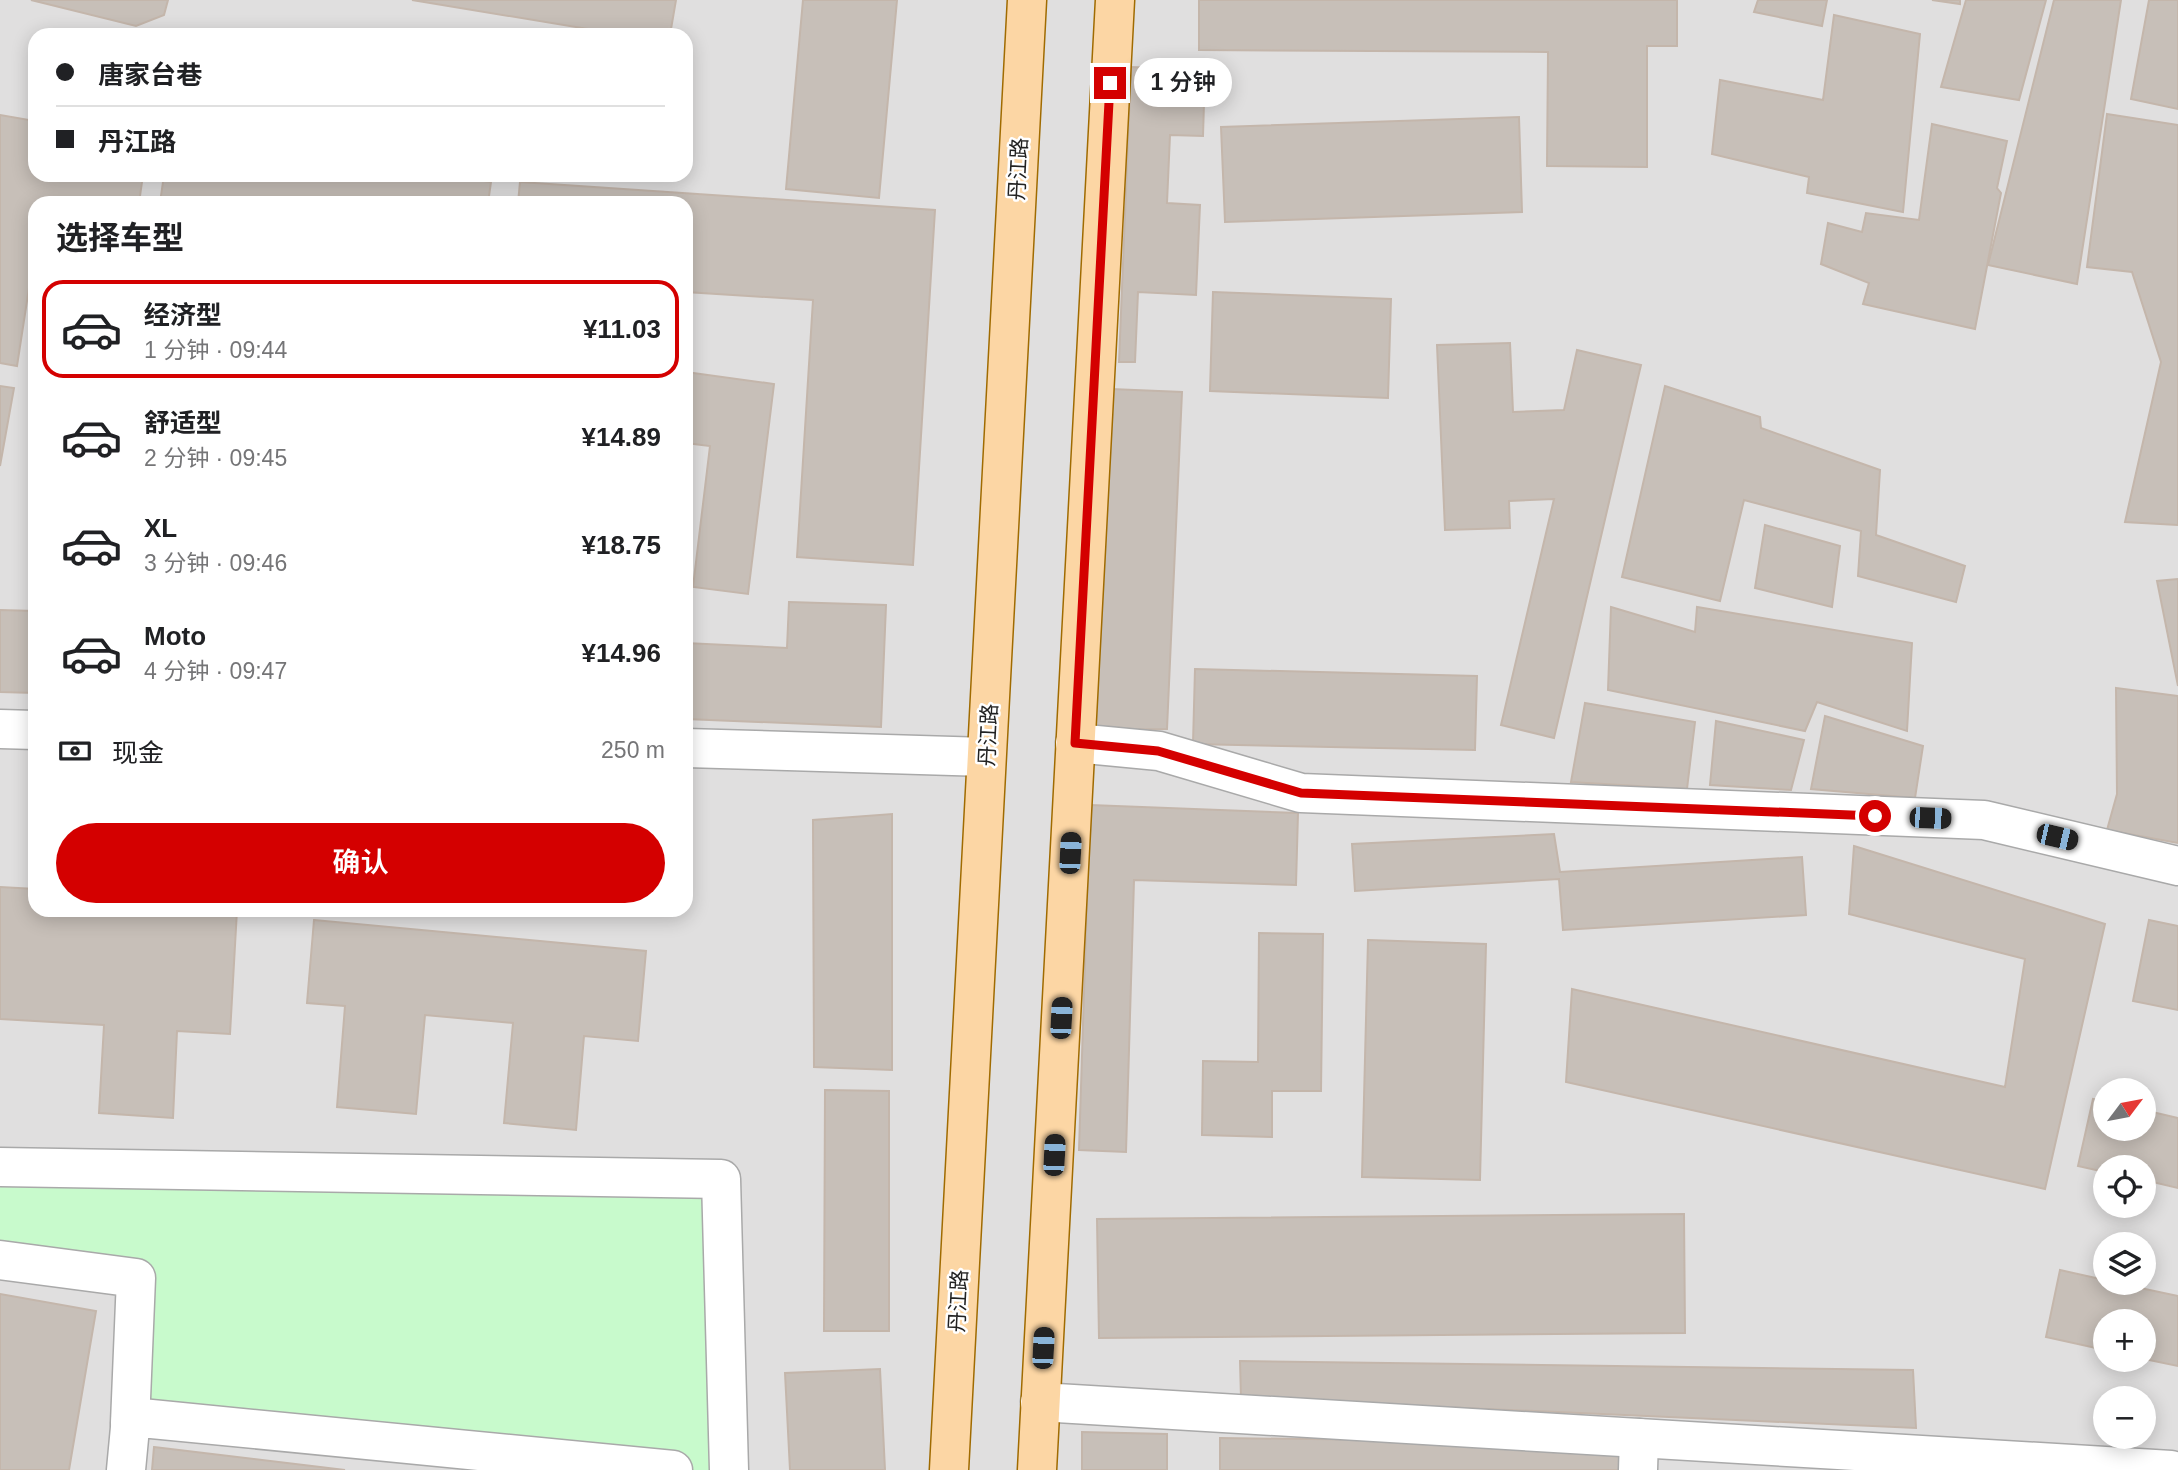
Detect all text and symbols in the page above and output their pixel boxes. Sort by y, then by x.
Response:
callout: 1 分钟 [1134,58,1232,108]
text: 唐家台巷 [98,60,202,90]
route end [1094,67,1126,99]
text: 1 分钟 [1150,69,1216,95]
text: 丹江路 [98,127,176,157]
street label: 丹江路 [1005,137,1031,201]
text: 选择车型 [56,220,184,256]
icon: car [60,298,123,361]
text: 经济型 [144,300,222,330]
text: ¥11.03 [583,314,661,344]
text: 1 分钟 · 09:44 [144,337,287,363]
icon: car [60,406,123,469]
text: 舒适型 [144,408,222,438]
text: ¥14.89 [581,422,661,452]
text: 2 分钟 · 09:45 [144,445,287,471]
text: XL [144,513,177,543]
icon: car [60,514,123,577]
text: ¥18.75 [581,530,661,560]
text: 3 分钟 · 09:46 [144,550,287,576]
text: Moto [144,621,206,651]
icon: car [60,622,123,685]
text: ¥14.96 [581,638,661,668]
text: 4 分钟 · 09:47 [144,658,287,684]
street label: 丹江路 [975,703,1001,767]
icon: cash [56,732,94,770]
text: 250 m [601,737,665,763]
text: 现金 [112,738,164,768]
route start [1859,800,1891,832]
car [1909,807,1952,829]
car [2035,822,2080,852]
button: 确认 [56,823,665,903]
car [1059,831,1082,875]
car [1050,996,1073,1040]
north arrow [2093,1078,2156,1141]
map controls [2093,1078,2156,1449]
car [1043,1133,1066,1177]
button: locate [2093,1155,2156,1218]
button: layers [2093,1232,2156,1295]
street label: 丹江路 [945,1269,971,1333]
button: + [2093,1309,2156,1372]
car [1032,1326,1055,1370]
button: − [2093,1386,2156,1449]

